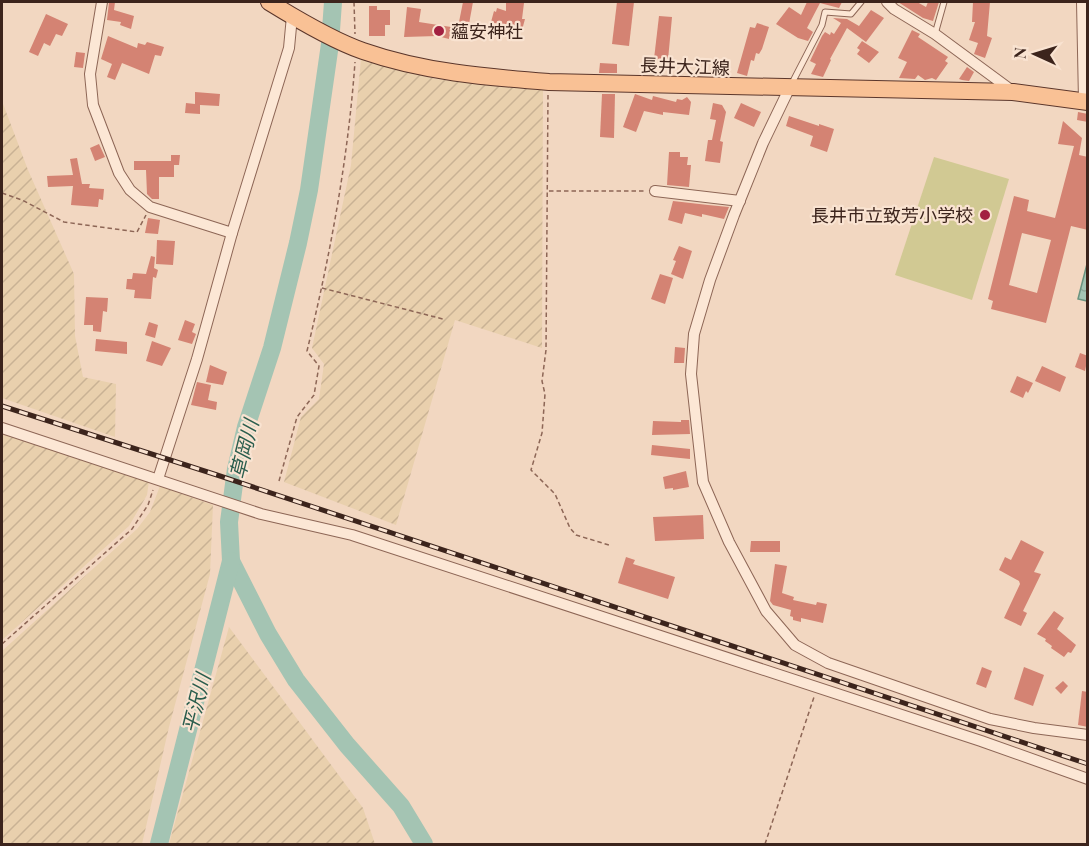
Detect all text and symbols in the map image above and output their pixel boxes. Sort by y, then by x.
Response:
place label: 蘊安神社 [451,19,523,43]
marker: 蘊安神社 [432,24,446,38]
north arrow [1005,24,1065,84]
text: N [1009,46,1030,59]
street label: 長井大江線 [640,52,730,80]
place label: 長井市立致芳小学校 [811,203,973,227]
marker: 長井市立致芳小学校 [978,208,992,222]
water label: 草岡川 [223,415,264,481]
water label: 平沢川 [175,669,216,735]

